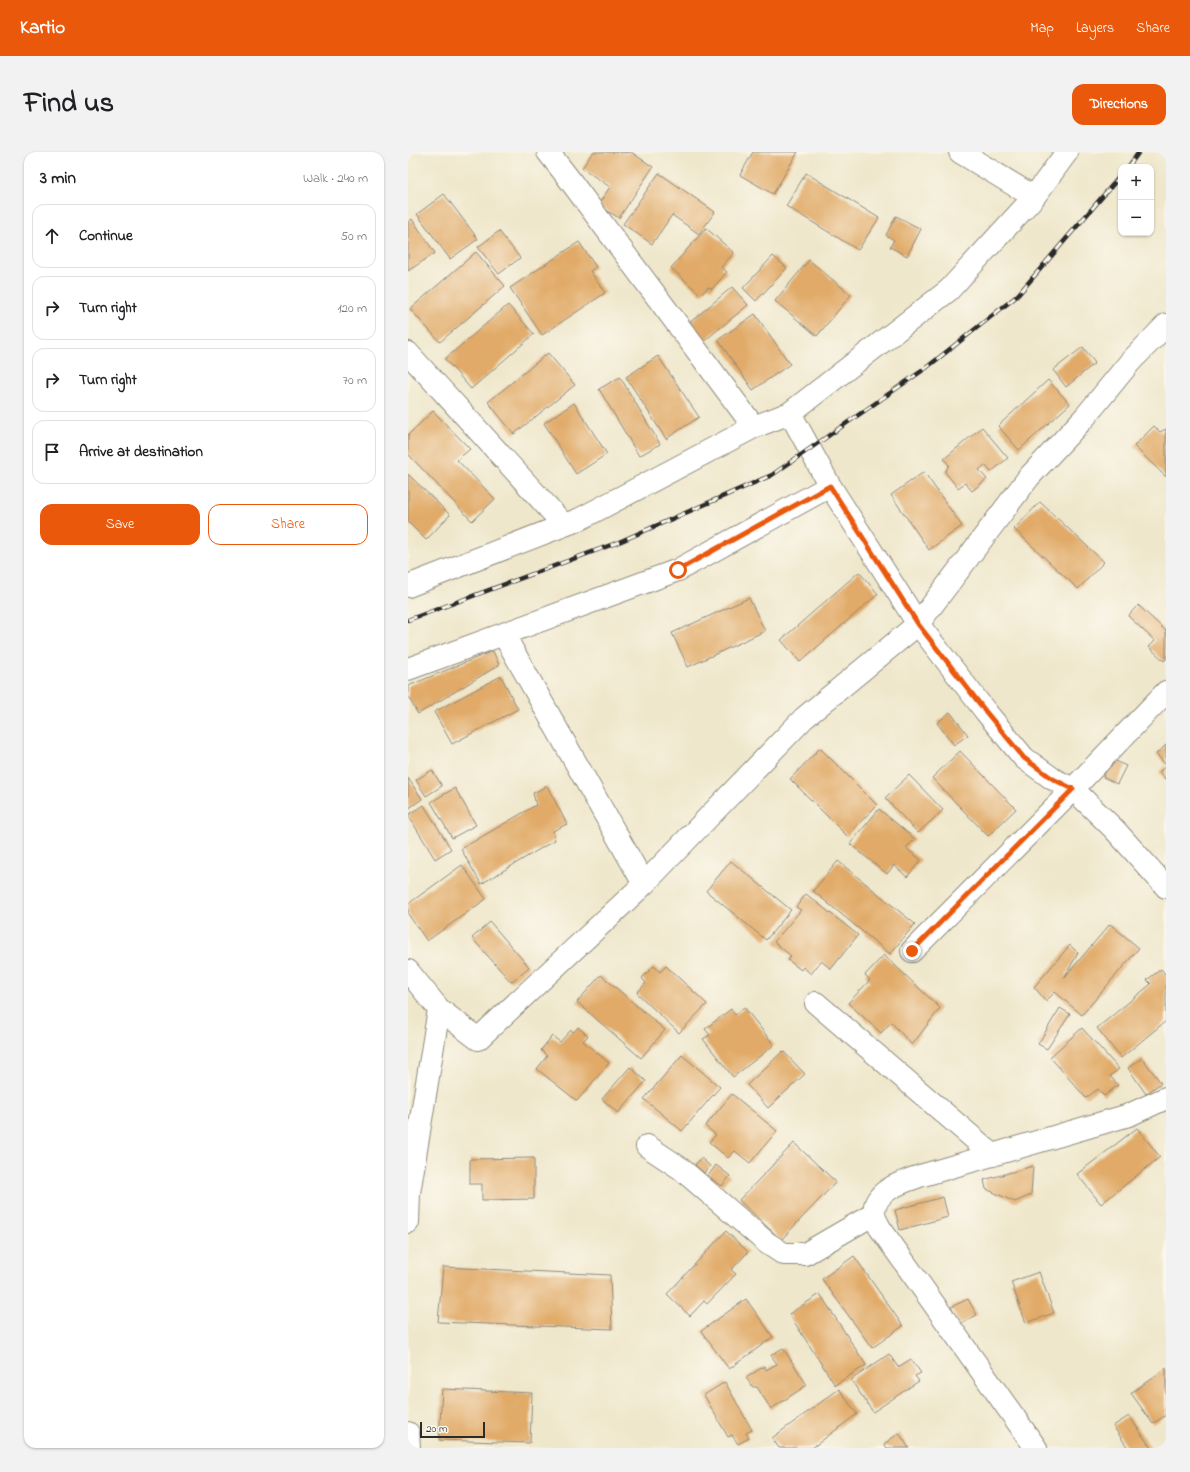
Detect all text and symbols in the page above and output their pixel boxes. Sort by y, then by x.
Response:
text: Kartio [20,15,65,42]
text: Map [1030,18,1054,39]
text: Layers [1076,18,1114,39]
text: Share [1136,18,1170,39]
text: Find us [24,84,114,125]
button: Directions [1072,84,1166,125]
map controls [1118,164,1154,236]
button: + [1118,164,1154,200]
text: 3 min [40,166,76,191]
text: Walk · 240 m [303,169,368,188]
button: − [1118,200,1154,236]
icon: ahead [41,225,63,247]
text: Continue [79,225,133,247]
text: 50 m [341,227,367,246]
icon: right [41,297,63,319]
text: Turn right [79,297,137,319]
text: 120 m [337,299,367,318]
icon: right [41,369,63,391]
text: Turn right [79,369,137,391]
text: 70 m [343,371,367,390]
icon: arrive [41,441,63,463]
text: Arrive at destination [79,441,203,463]
button: Save [40,504,200,545]
button: Share [208,504,368,545]
route start [669,561,687,579]
route end [903,942,921,960]
scale bar [420,1420,485,1439]
text: 20 m [426,1421,448,1437]

